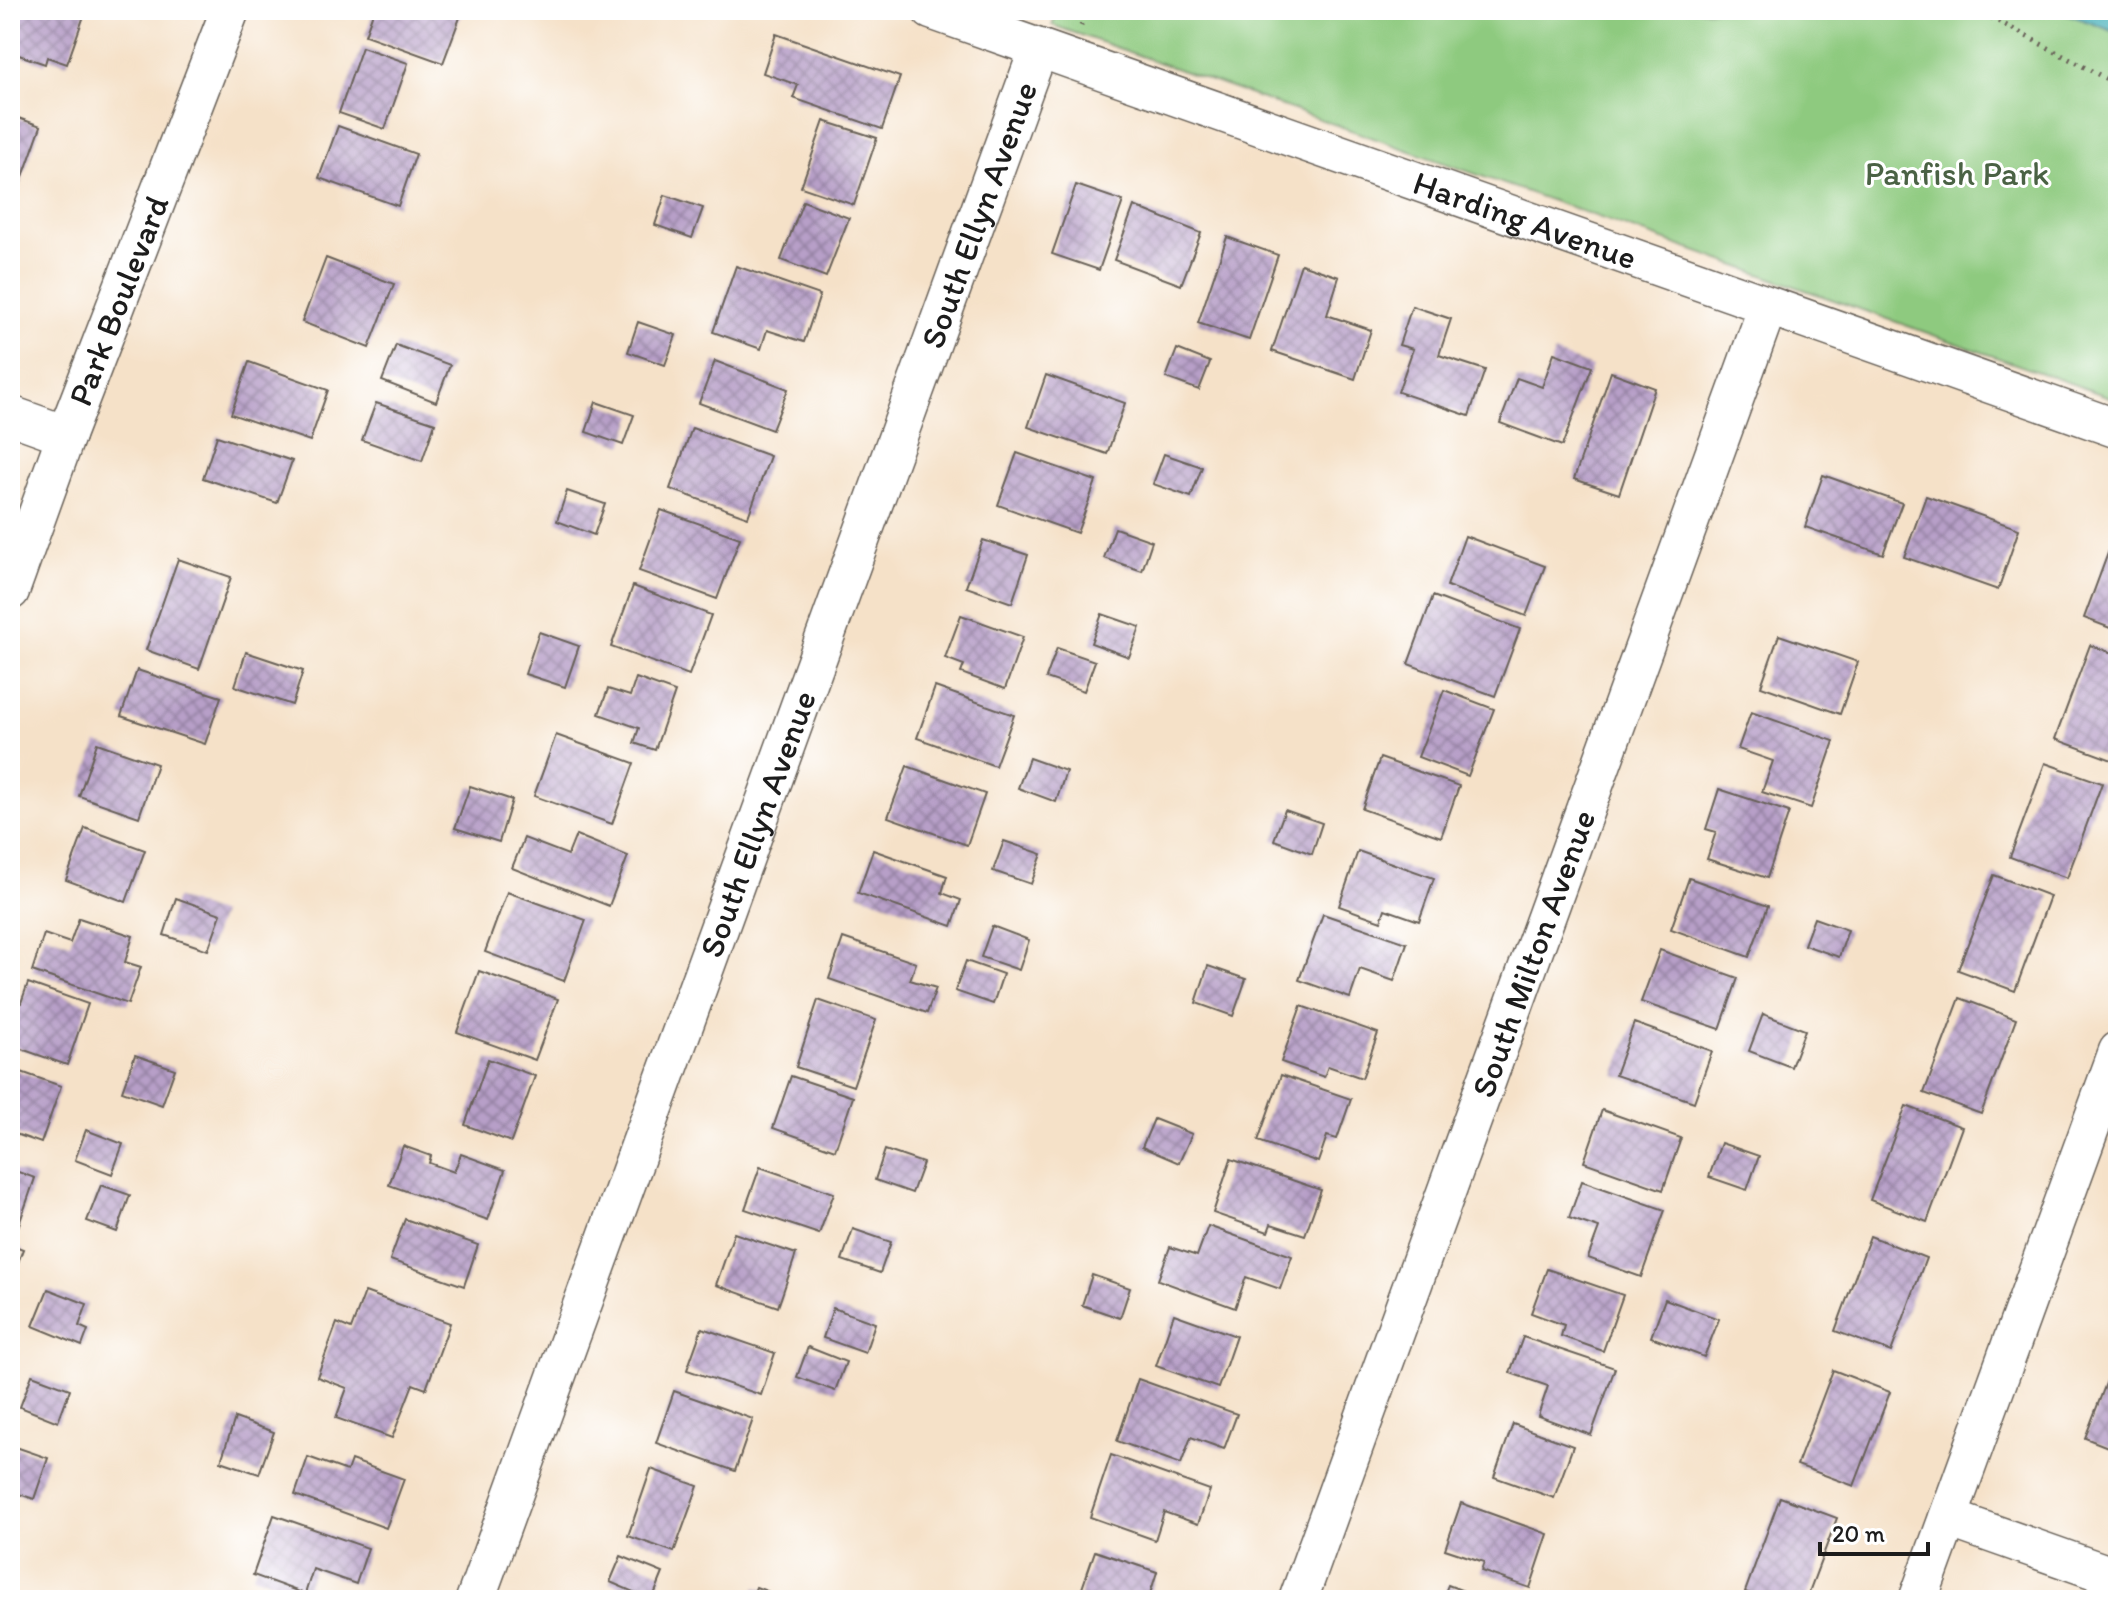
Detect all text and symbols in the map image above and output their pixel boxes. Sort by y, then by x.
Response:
street label: South Ellyn Avenue [911,76,1046,354]
park label: Panfish Park [1865,153,2049,194]
street label: Harding Avenue [1408,161,1642,278]
street label: Park Boulevard [59,189,177,411]
street label: South Ellyn Avenue [690,685,824,963]
street label: South Milton Avenue [1462,804,1604,1103]
scale bar [1820,1506,1928,1556]
text: 20 m [1832,1519,1885,1548]

